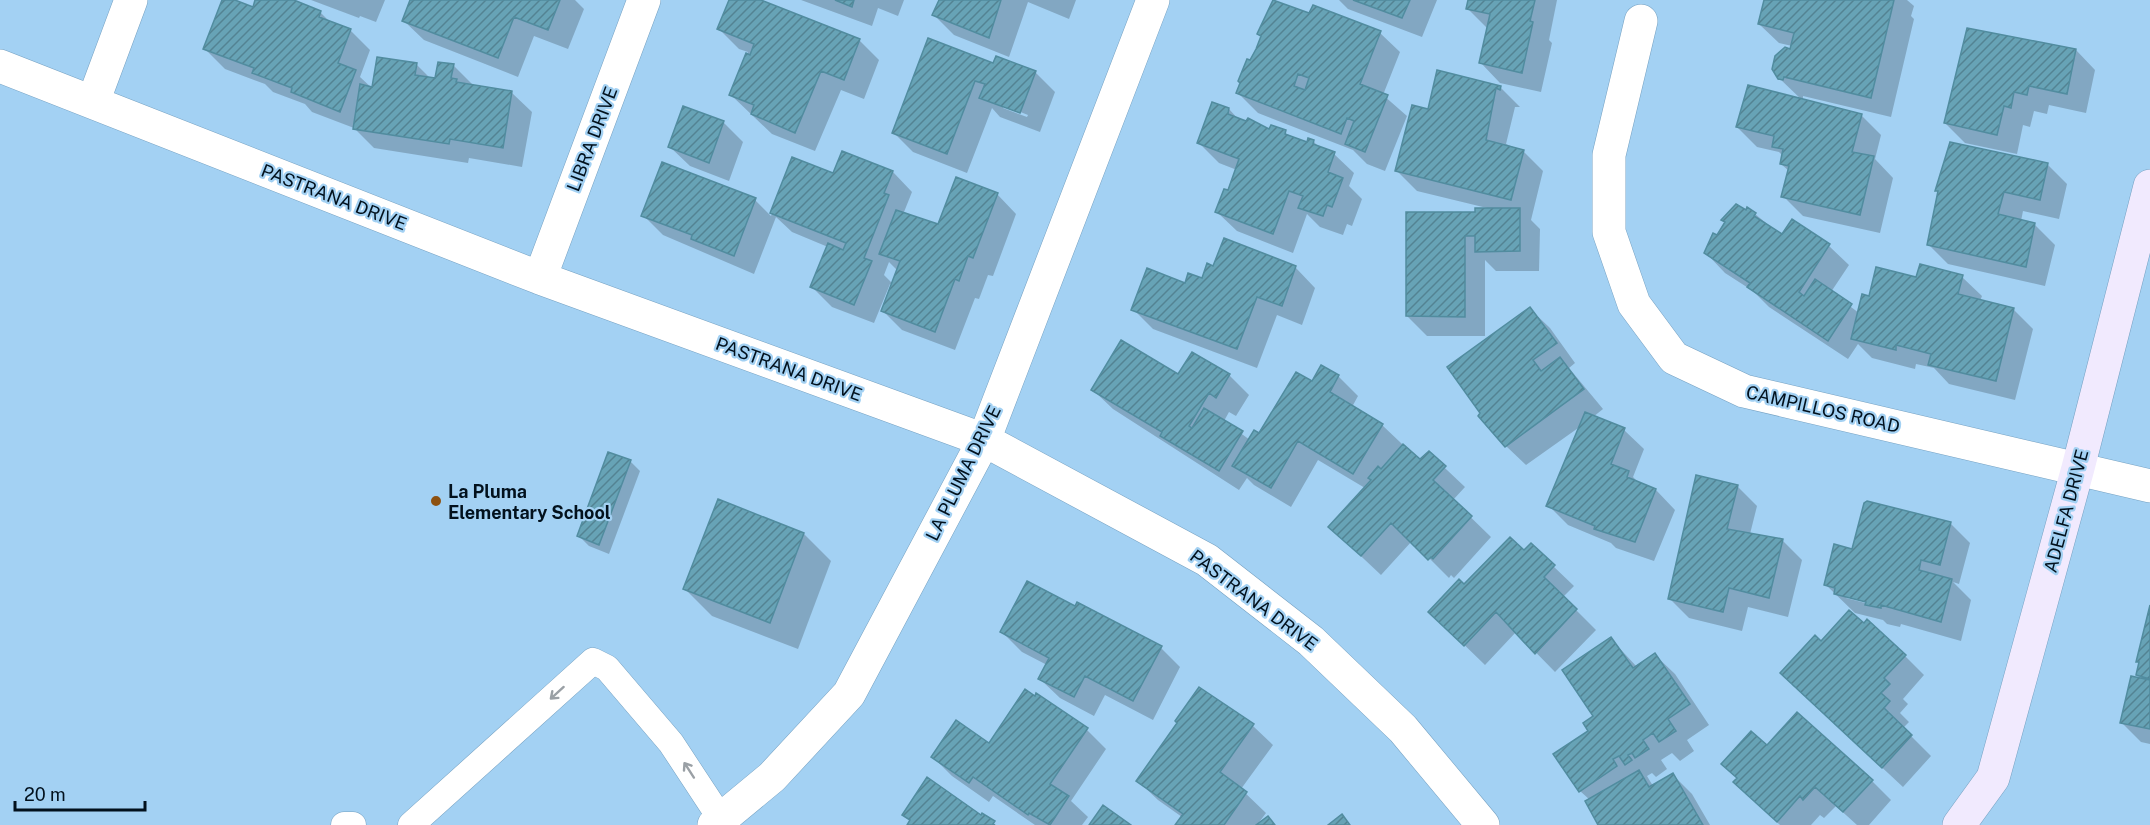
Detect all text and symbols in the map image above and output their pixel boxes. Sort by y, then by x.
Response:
street label: LIBRA DRIVE [562,84,622,194]
street label: PASTRANA DRIVE [258,160,410,234]
street label: PASTRANA DRIVE [713,333,865,405]
street label: CAMPILLOS ROAD [1744,381,1902,437]
street label: LA PLUMA DRIVE [921,402,1005,544]
street label: ADELFA DRIVE [2039,447,2093,575]
place label: La Pluma Elementary School [448,481,611,523]
marker: La Pluma Elementary School [429,494,443,508]
street label: PASTRANA DRIVE [1186,545,1322,655]
one-way arrow [550,686,565,700]
one-way arrow [682,762,695,779]
scale bar [15,774,146,812]
text: 20 m [24,784,66,805]

